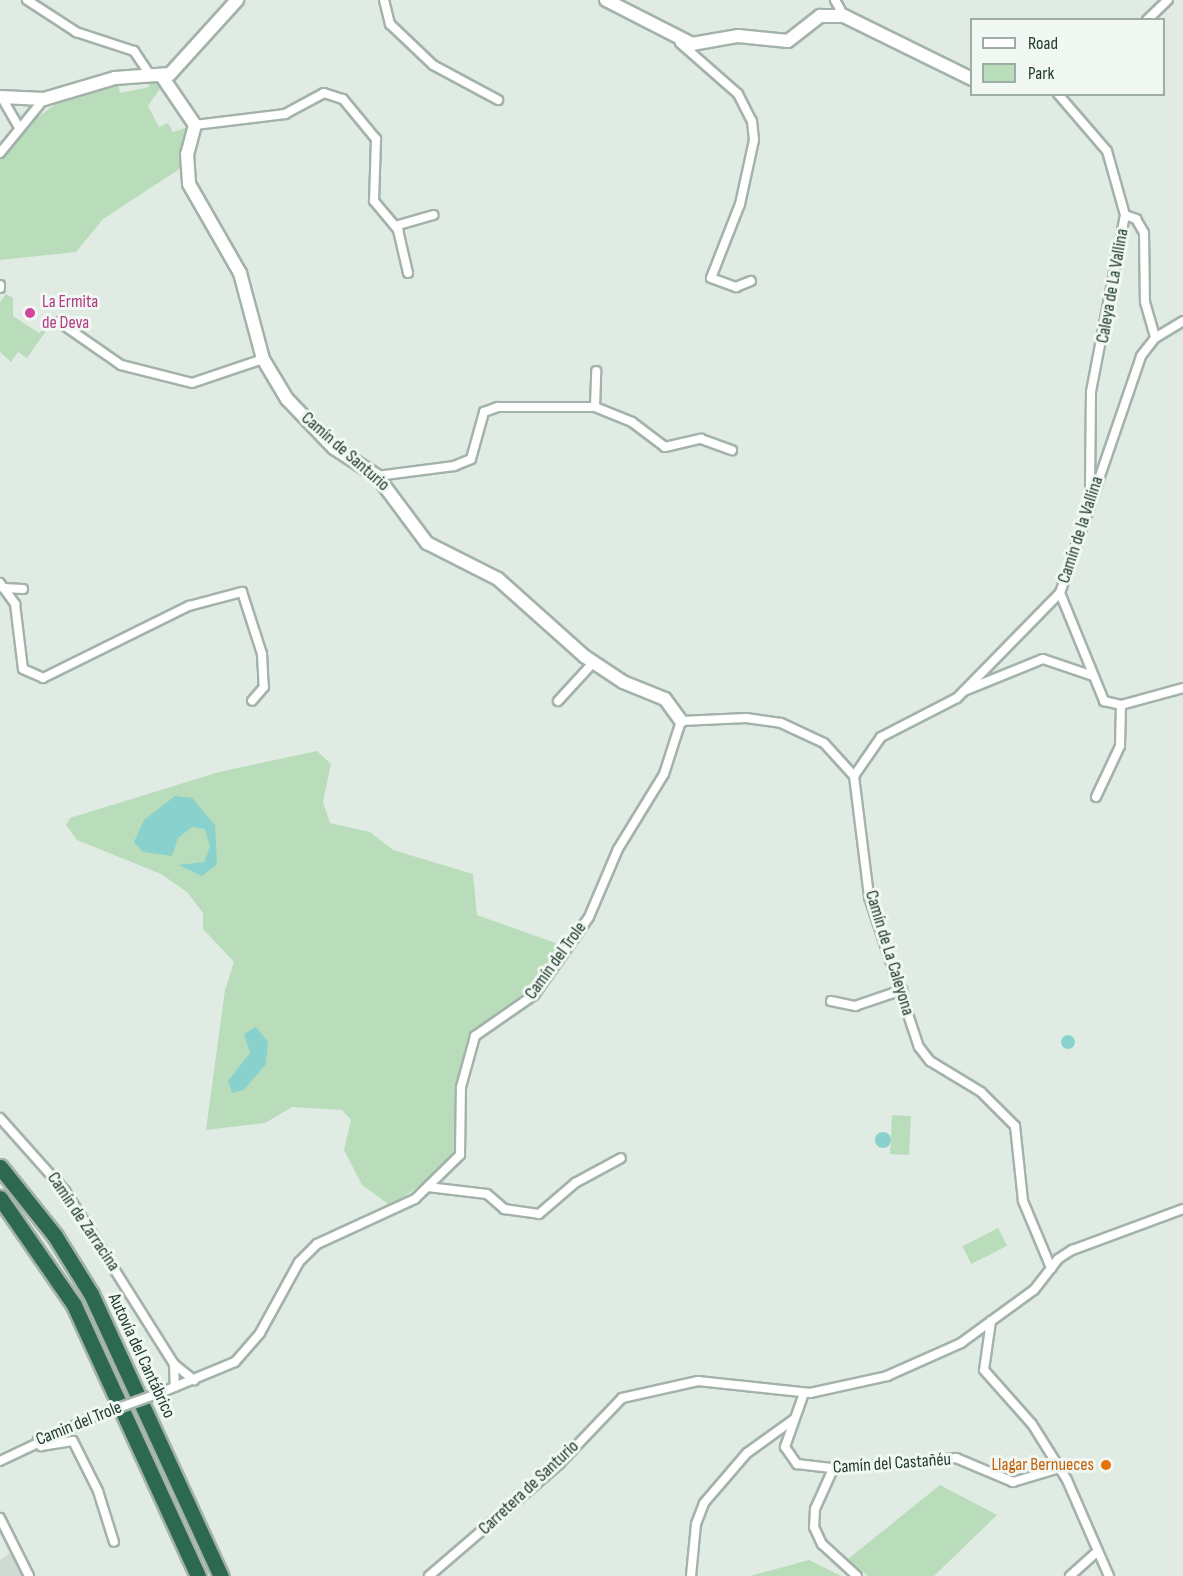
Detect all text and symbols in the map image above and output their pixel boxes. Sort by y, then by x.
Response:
legend [970,18,1165,96]
text: Road [1028,33,1058,54]
text: Park [1028,63,1054,84]
street label: Caleya de La Vallina [1092,227,1134,345]
place label: La Ermita de Deva [42,292,98,334]
marker: La Ermita de Deva [23,306,37,320]
street label: Camín de Santurio [296,408,394,496]
street label: Camín de la Vallina [1054,474,1108,586]
street label: Camín de La Caleyona [860,888,918,1018]
street label: Camín del Trole [521,918,591,1004]
street label: Camín de Zarracina [42,1168,124,1276]
street label: Autovía del Cantábrico [103,1290,179,1422]
street label: Camin del Trole [33,1397,125,1451]
street label: Carretera de Santurio [474,1436,584,1540]
street label: Camín del Castañéu [832,1449,952,1479]
place label: Llagar Bernueces [991,1454,1094,1476]
marker: Llagar Bernueces [1099,1458,1113,1472]

